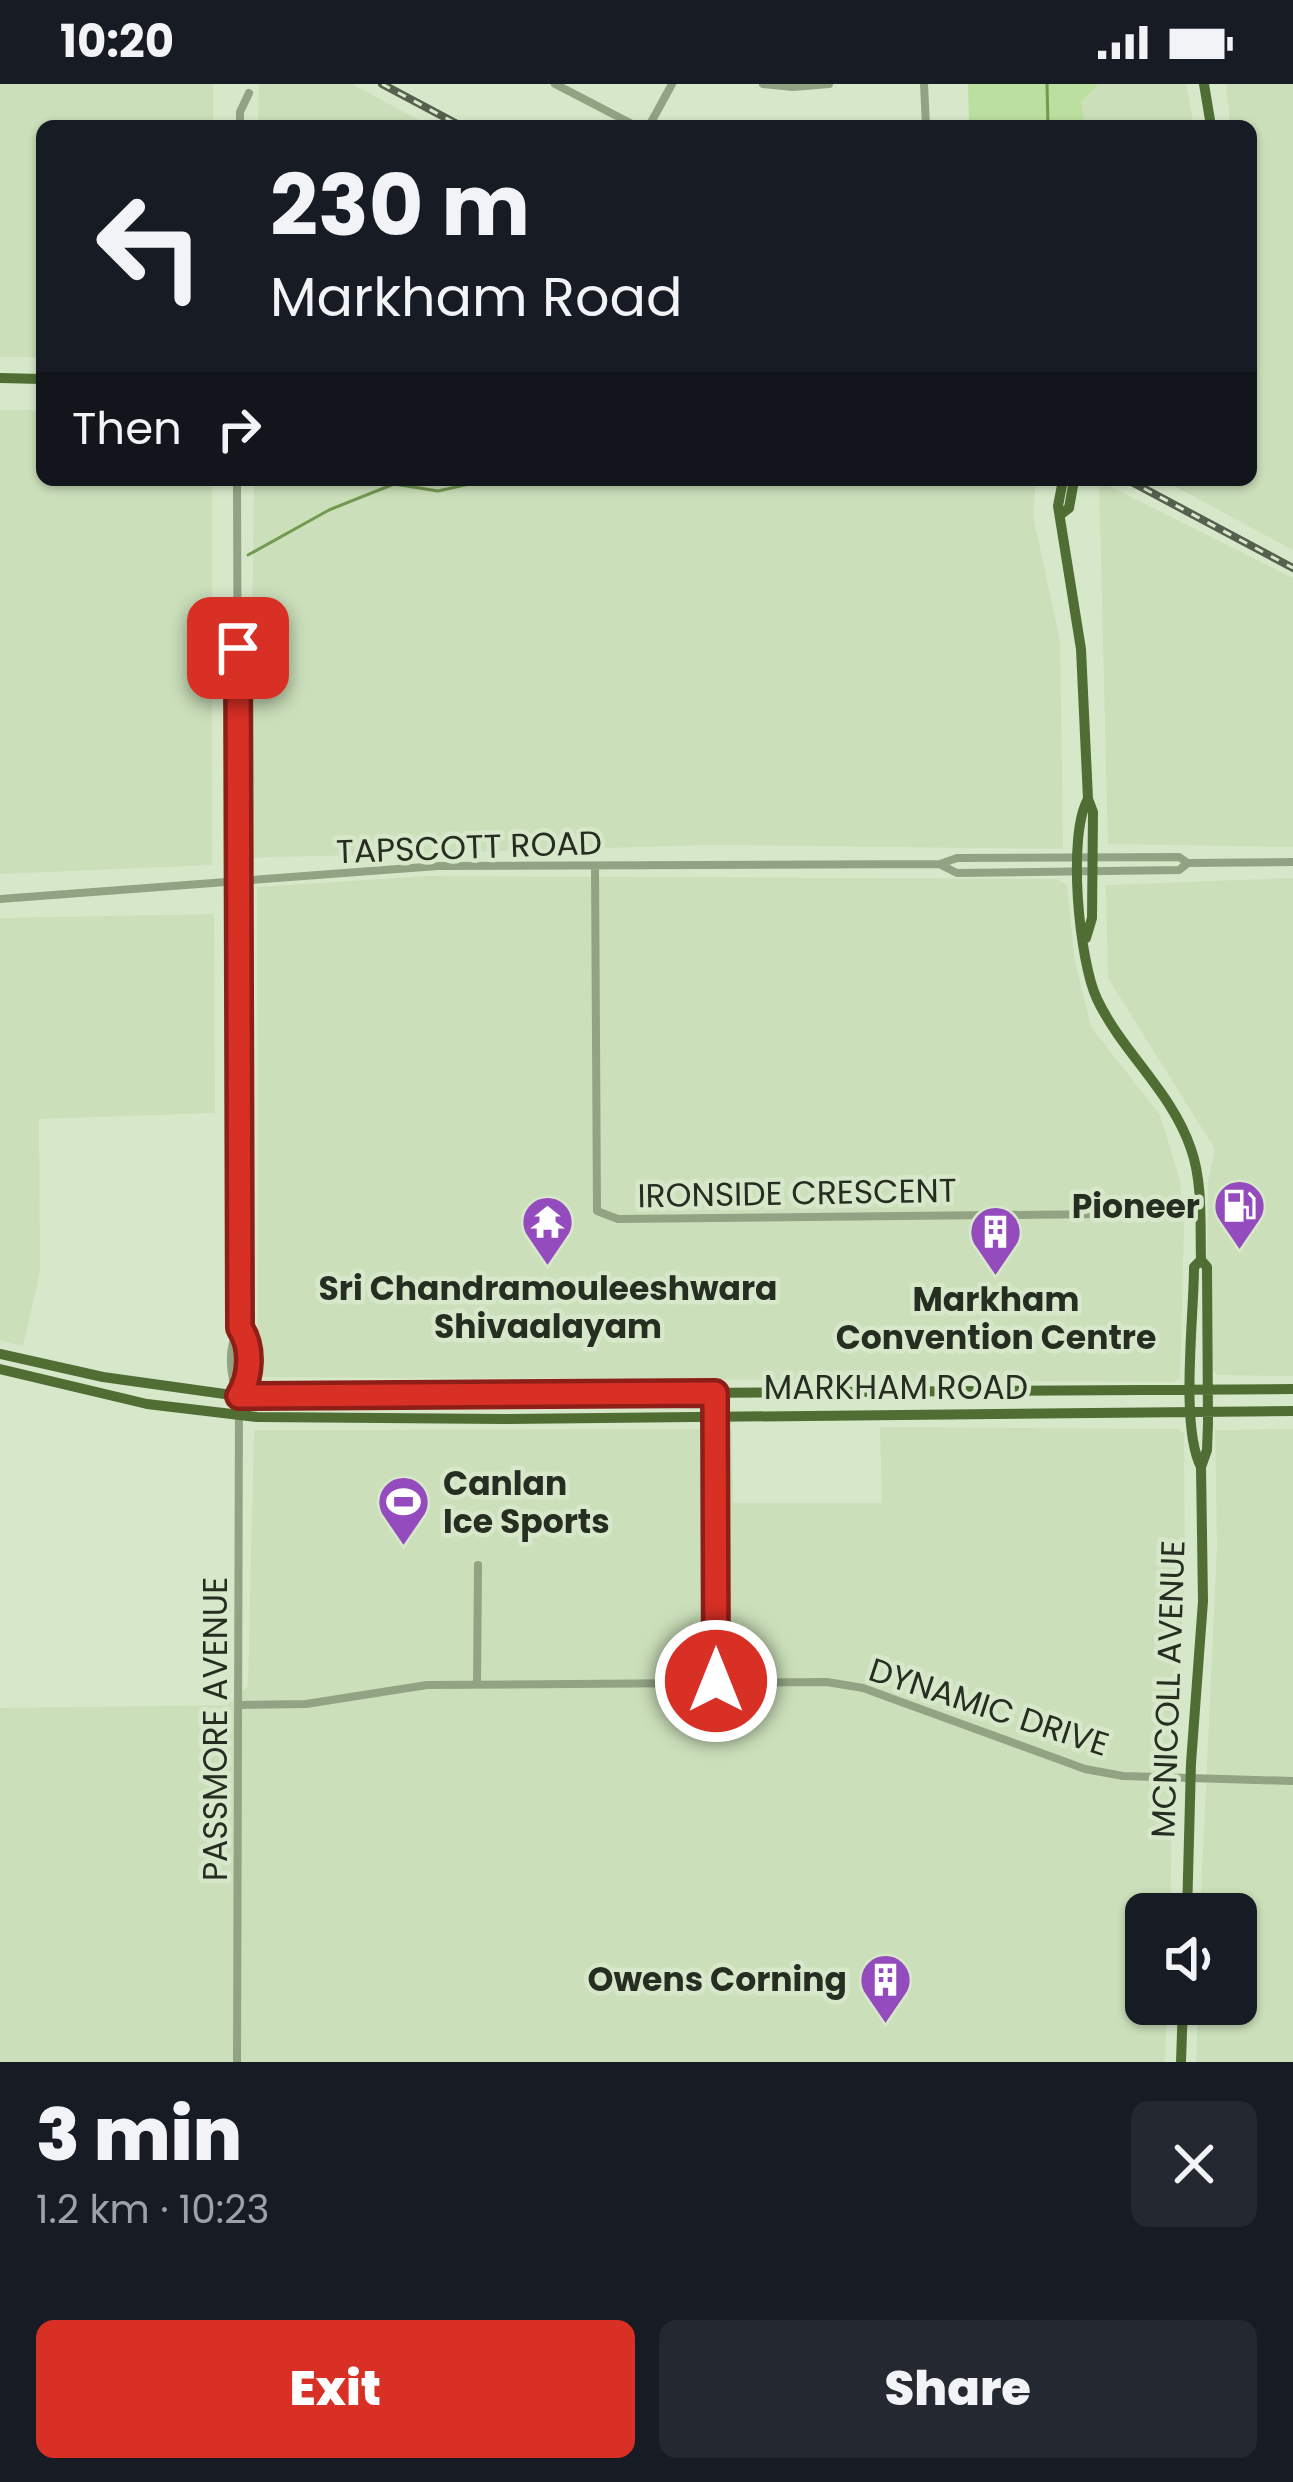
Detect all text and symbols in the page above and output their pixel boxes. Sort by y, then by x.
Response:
text: 10:20 [60,10,174,73]
text: 230 m [270,147,530,264]
icon: left [72,168,228,324]
text: Markham Road [270,259,682,335]
icon: right [206,396,272,462]
text: Then [72,397,182,460]
pin [187,597,289,699]
icon: arrive [205,615,271,681]
street label: TAPSCOTT ROAD [335,819,603,875]
street label: IRONSIDE CRESCENT [637,1167,957,1219]
fuel station icon: Pioneer [1211,1178,1267,1252]
place label: Pioneer [1072,1183,1200,1230]
temple icon: Sri Chandramouleeshwara Shivaalayam [520,1193,576,1267]
building icon: Markham Convention Centre [968,1204,1024,1278]
place label: Sri Chandramouleeshwara Shivaalayam [319,1265,777,1350]
place label: Markham Convention Centre [836,1276,1156,1361]
street label: MARKHAM ROAD [764,1364,1028,1411]
place label: Canlan Ice Sports [443,1460,610,1545]
sports icon: Canlan Ice Sports [376,1474,432,1548]
street label: MCNICOLL AVENUE [1139,1539,1197,1839]
street label: PASSMORE AVENUE [192,1577,239,1881]
position arrow [653,1618,779,1744]
street label: DYNAMIC DRIVE [863,1646,1115,1768]
map controls [1125,1893,1257,2025]
button: sound [1125,1893,1257,2025]
building icon: Owens Corning [858,1951,914,2025]
place label: Owens Corning [588,1956,847,2003]
text: 3 min [36,2084,242,2185]
button: close [1131,2101,1257,2227]
text: 1.2 km · 10:23 [36,2182,270,2237]
button: Exit [36,2320,635,2458]
button: Share [659,2320,1257,2458]

